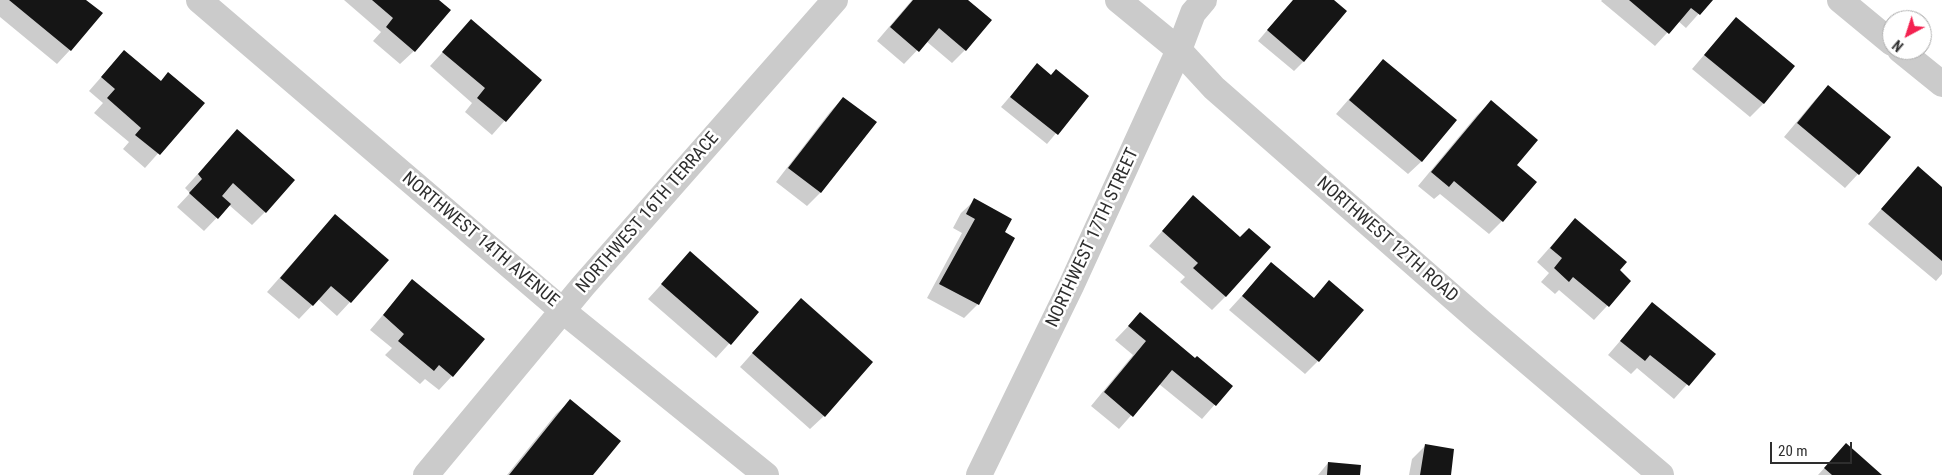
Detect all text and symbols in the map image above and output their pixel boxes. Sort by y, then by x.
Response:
north arrow [1882,10,1932,60]
text: N [1890,37,1906,55]
street label: NORTHWEST 16TH TERRACE [572,128,724,298]
street label: NORTHWEST 17TH STREET [1042,145,1144,331]
street label: NORTHWEST 14TH AVENUE [397,168,563,312]
street label: NORTHWEST 12TH ROAD [1312,173,1462,307]
scale bar [1772,432,1854,464]
text: 20 m [1778,442,1808,460]

